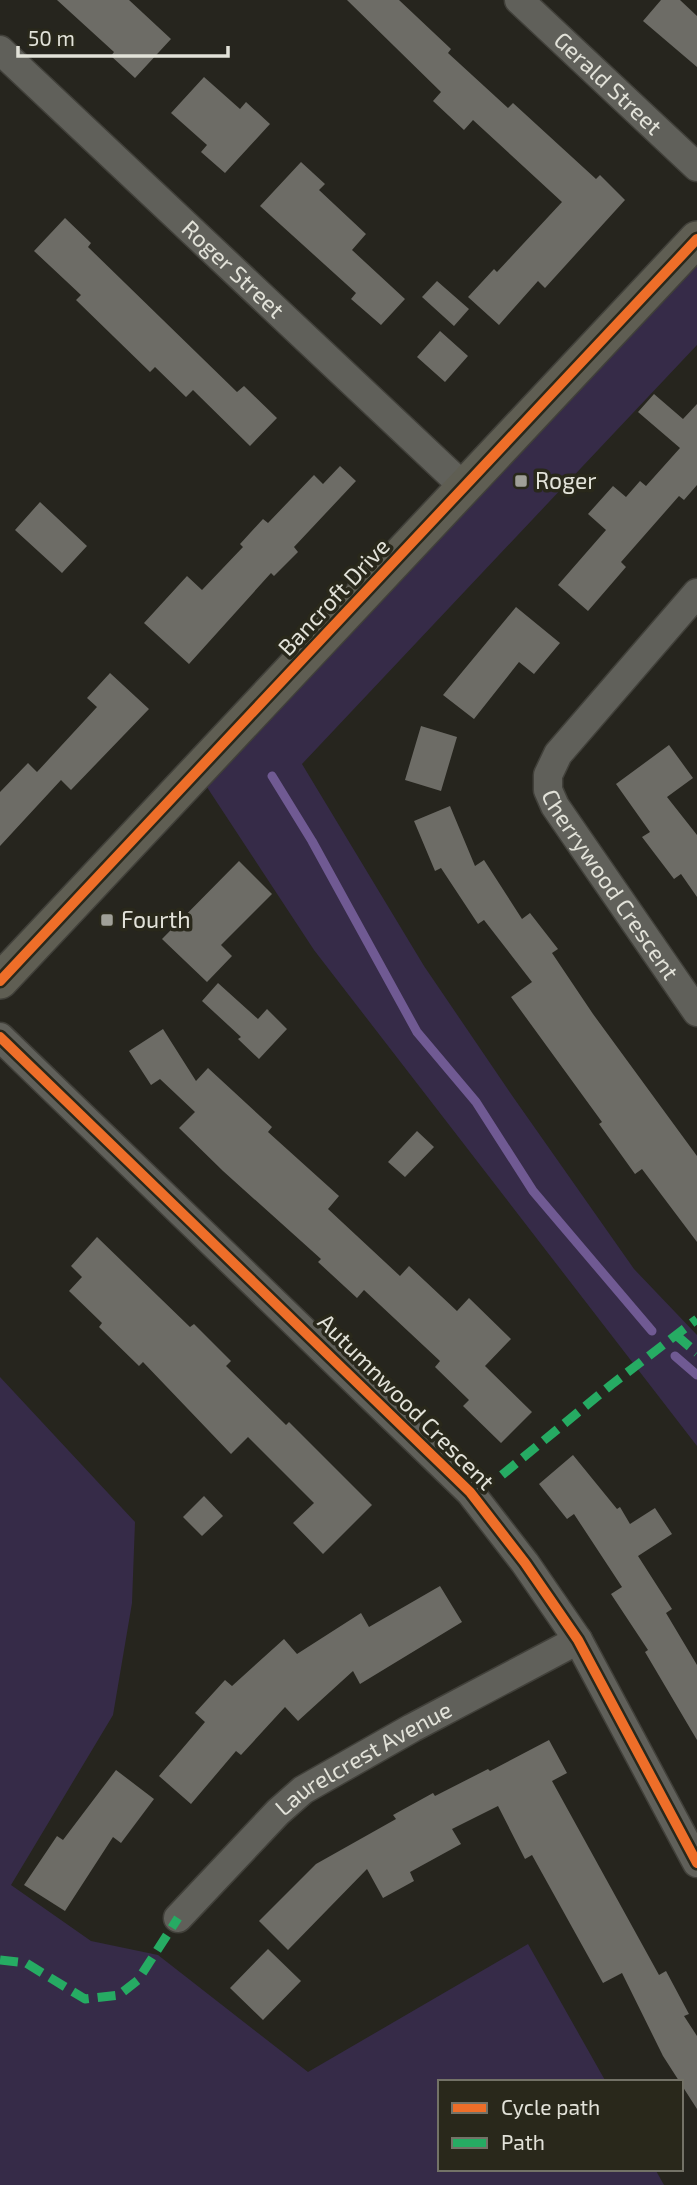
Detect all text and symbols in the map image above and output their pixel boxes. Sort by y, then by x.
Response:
scale bar [18,14,228,58]
text: 50 m [28,25,75,50]
street label: Gerald Street [549,25,669,140]
street label: Roger Street [177,214,291,324]
place label: Roger [535,466,596,494]
marker: Roger [513,473,529,489]
street label: Bancroft Drive [272,532,395,661]
street label: Cherrywood Crescent [536,785,685,985]
place label: Fourth [121,905,191,933]
marker: Fourth [99,912,115,928]
street label: Autumnwood Crescent [313,1307,501,1495]
street label: Laurelcrest Avenue [269,1695,456,1821]
legend [438,2080,683,2171]
text: Cycle path [501,2094,600,2119]
text: Path [501,2129,545,2154]

